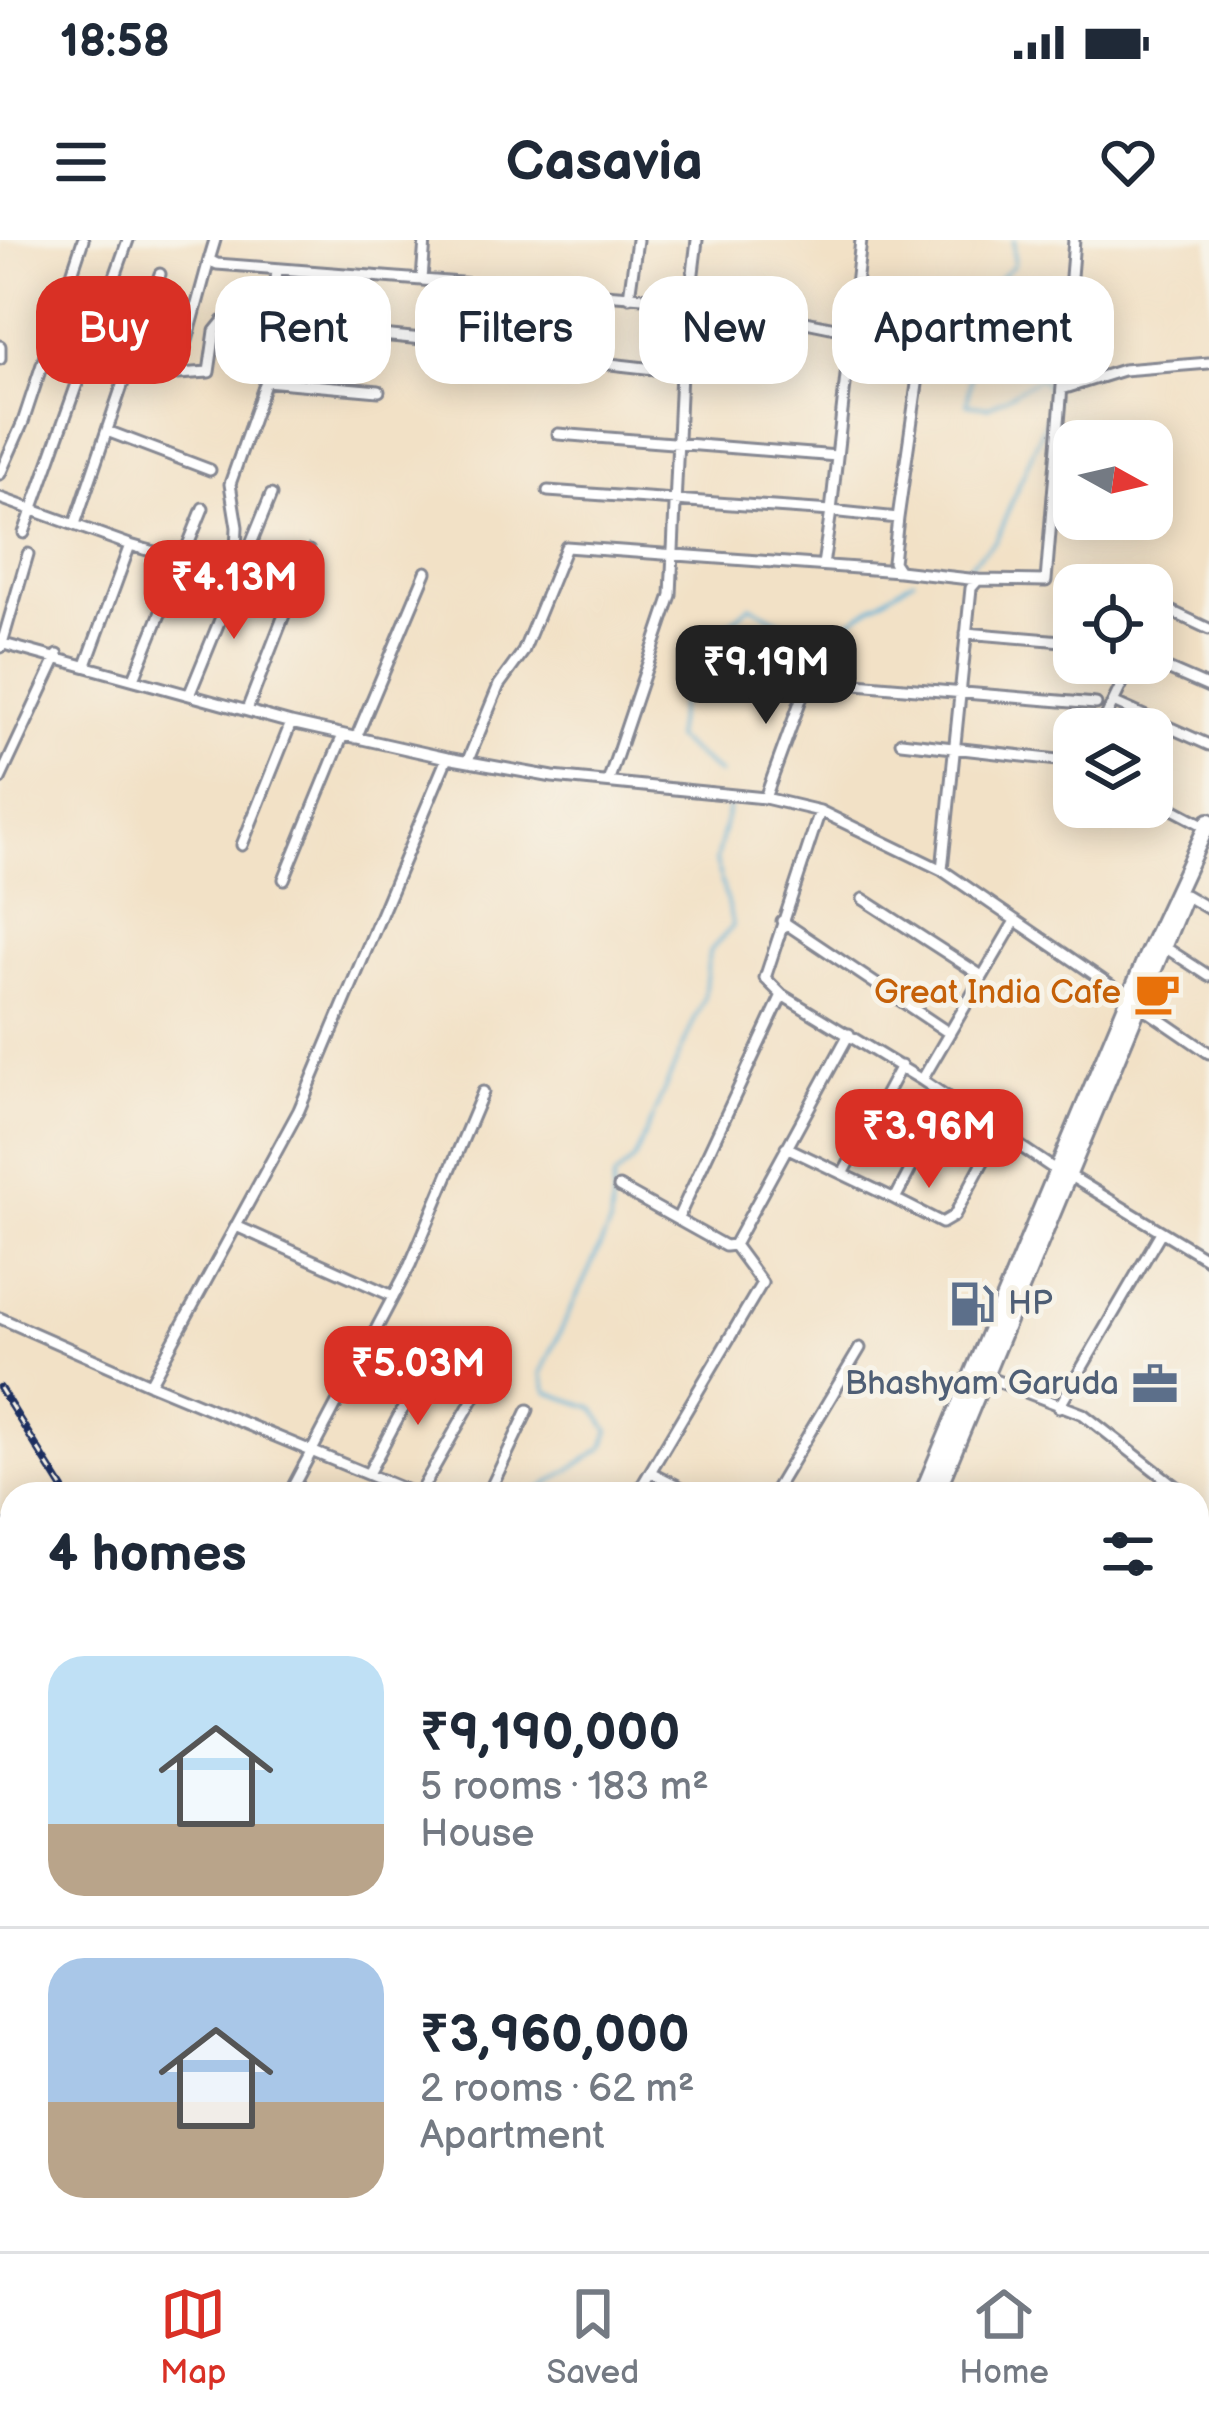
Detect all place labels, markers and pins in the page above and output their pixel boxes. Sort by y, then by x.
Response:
pin: ₹4.13M [136,540,332,642]
pin: ₹9.19M [668,625,864,727]
cafe icon: Great India Cafe [1132,968,1182,1018]
place label: Great India Cafe [874,973,1121,1013]
pin: ₹3.96M [831,1089,1027,1191]
fuel station icon: HP [947,1279,997,1329]
place label: HP [1008,1284,1053,1324]
pin: ₹5.03M [320,1326,516,1428]
office icon: Bhashyam Garuda [1130,1359,1180,1409]
place label: Bhashyam Garuda [845,1364,1119,1404]

